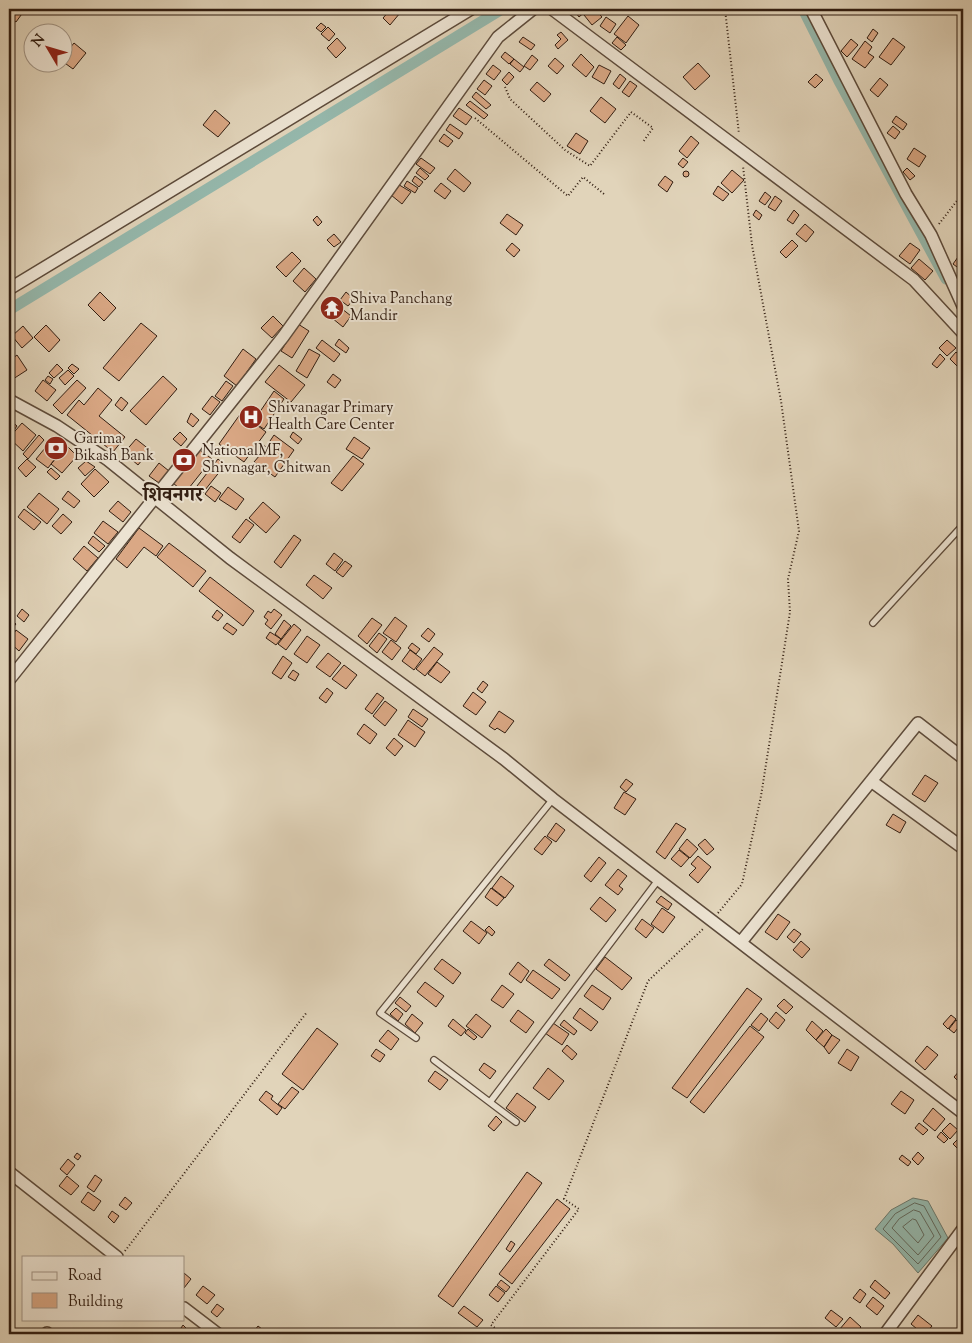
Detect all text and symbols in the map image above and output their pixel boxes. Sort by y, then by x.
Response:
north arrow [22,22,72,72]
text: N [28,31,51,52]
place label: Shiva Panchang Mandir [350,289,452,327]
temple icon: Shiva Panchang Mandir [319,295,345,321]
place label: Shivanagar Primary Health Care Center [268,398,395,436]
hospital icon: Shivanagar Primary Health Care Center [238,404,264,430]
place label: Garima Bikash Bank [74,429,154,467]
bank icon: Garima Bikash Bank [43,435,69,461]
place label: NationalMF, Shivnagar, Chitwan [202,441,331,479]
bank icon: NationalMF, Shivnagar, Chitwan [171,447,197,473]
district label: शिवनगर [141,482,205,511]
legend [22,1256,185,1320]
text: Road [68,1266,102,1287]
text: Building [68,1292,123,1313]

